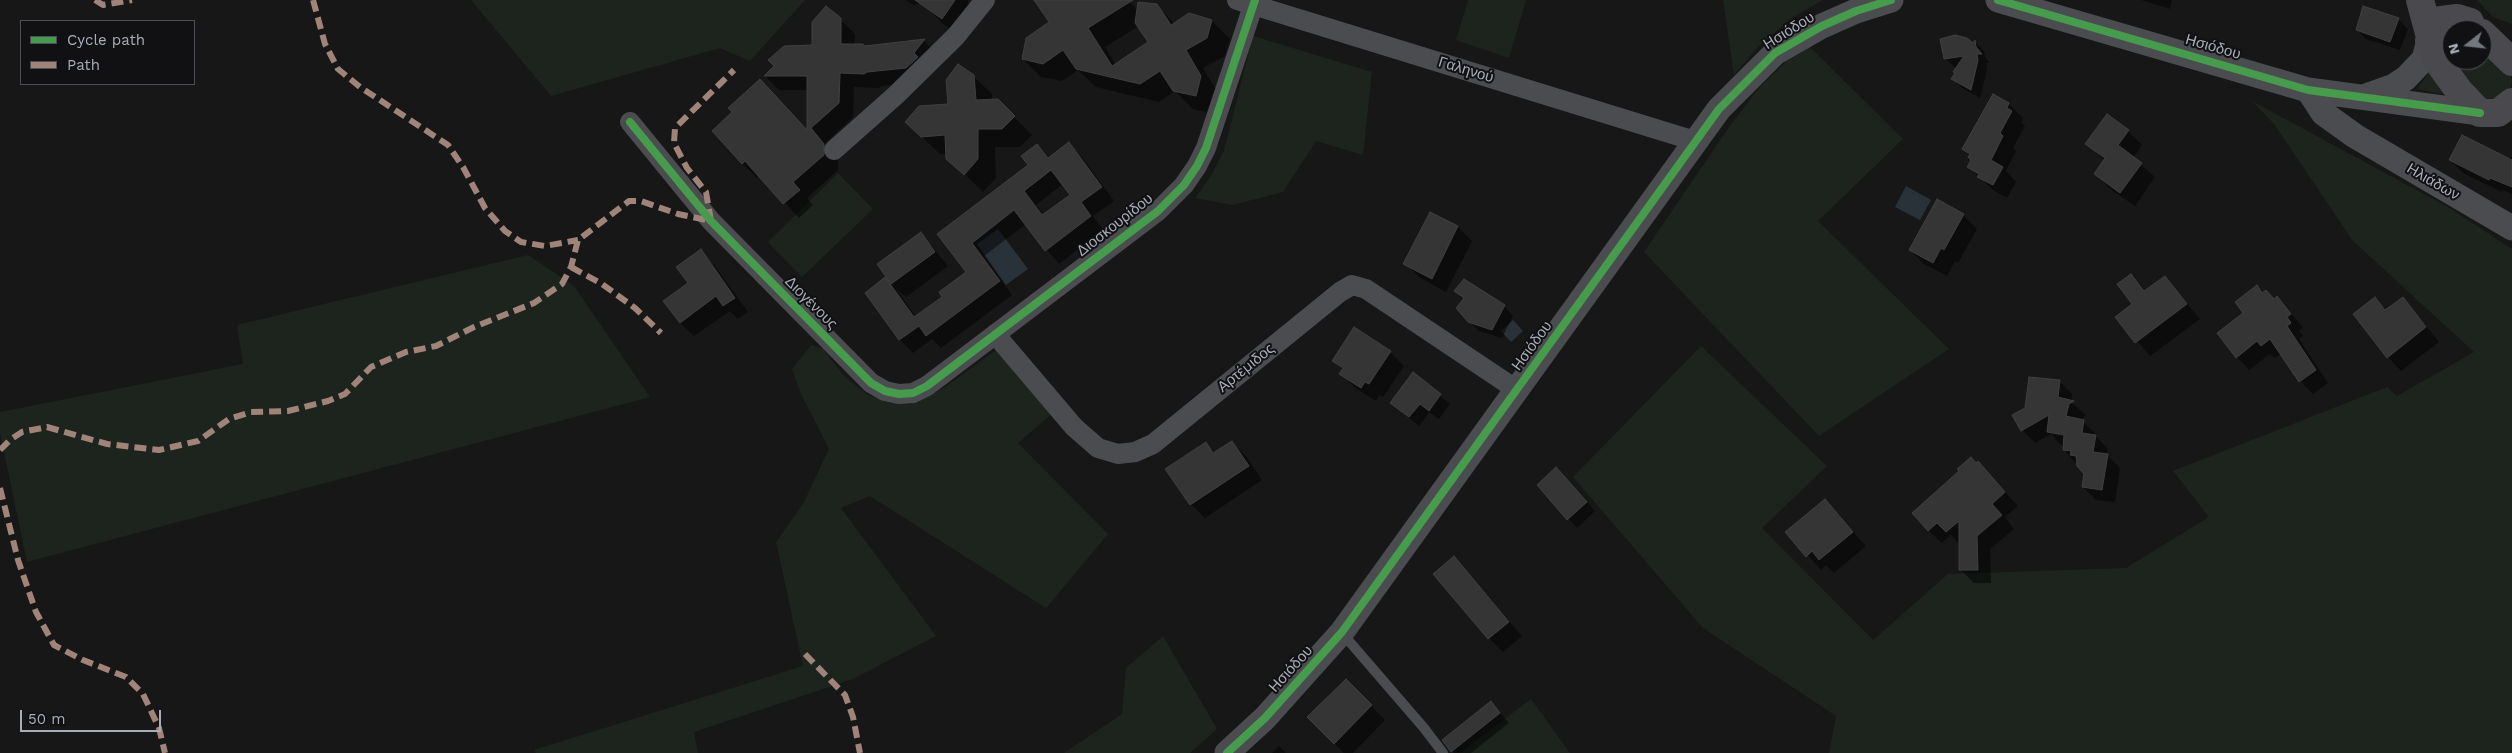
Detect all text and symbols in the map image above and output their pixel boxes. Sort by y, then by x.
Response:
street label: Ησιόδου [1760,8,1818,54]
legend [20,20,195,85]
north arrow [2442,20,2492,70]
text: Cycle path [67,31,145,49]
street label: Ησιόδου [2183,31,2243,63]
text: N [2444,42,2463,56]
street label: Γαληνού [1436,53,1496,87]
text: Path [67,56,100,74]
street label: Ηλιάδων [2403,160,2463,204]
street label: Διοσκουρίδου [1073,190,1157,260]
street label: Διογένους [781,273,841,333]
street label: Ησιόδου [1508,318,1556,374]
street label: Αρτέμιδος [1214,340,1278,396]
street label: Ησιόδου [1265,642,1317,696]
scale bar [22,700,164,732]
text: 50 m [28,710,65,728]

